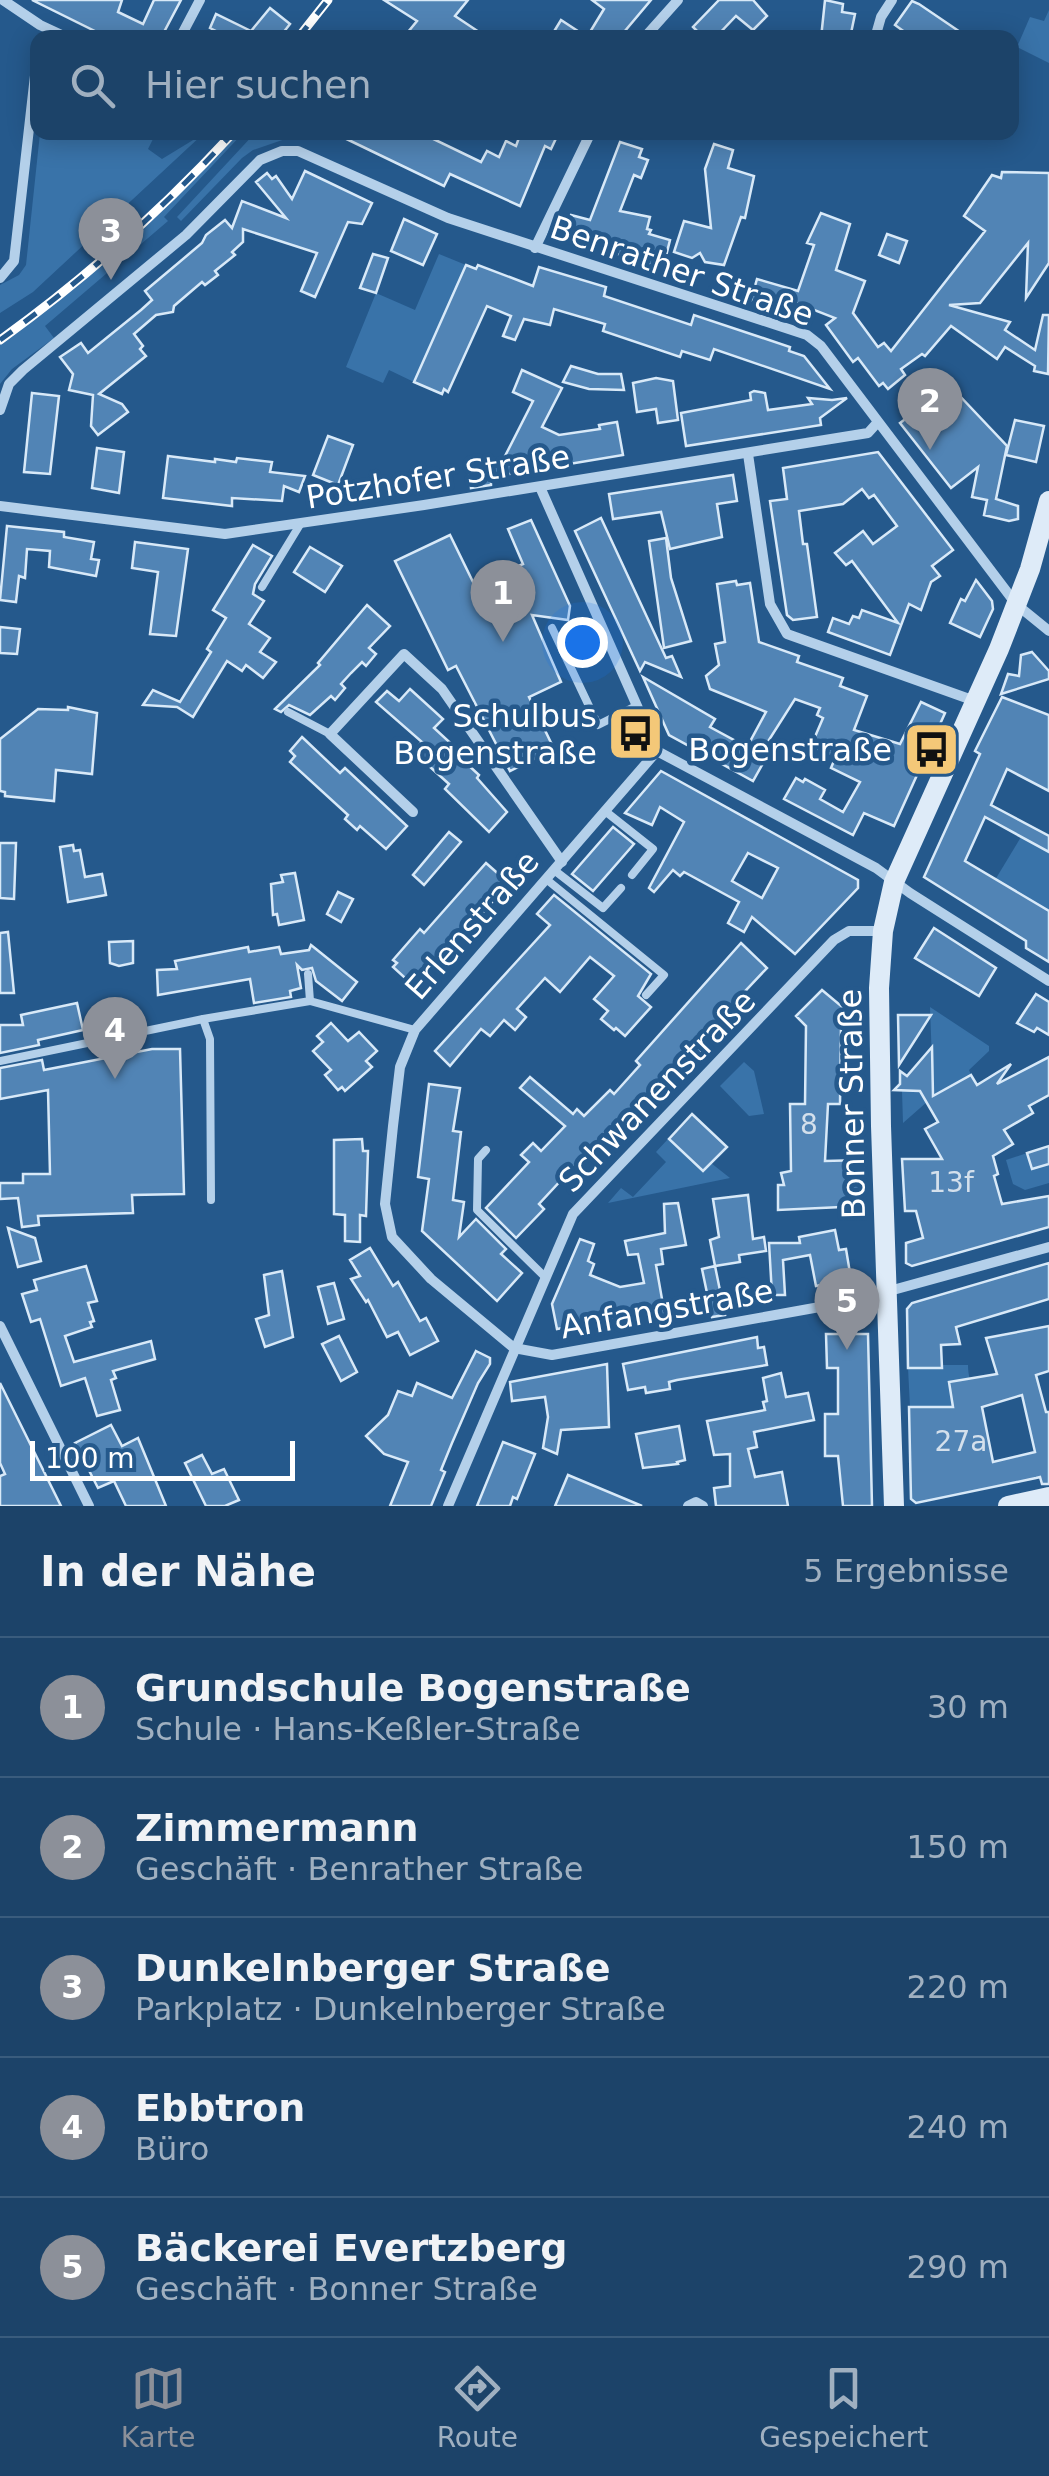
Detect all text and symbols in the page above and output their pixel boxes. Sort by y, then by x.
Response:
search box [30,30,1019,140]
icon: search [65,58,120,113]
text: Hier suchen [145,63,372,107]
pin: 3 [78,198,144,280]
street label: Benrather Straße [545,208,819,334]
pin: 2 [898,368,962,450]
street label: Potzhofer Straße [303,437,573,517]
pin: 1 [470,560,536,642]
your location [557,617,608,668]
place label: Schulbus Bogenstraße [393,697,597,772]
bus stop icon: Schulbus Bogenstraße [606,704,666,764]
bus stop icon: Bogenstraße [901,720,961,780]
place label: Bogenstraße [688,731,892,769]
street label: Erlenstraße [397,843,547,1007]
street label: Schwanenstraße [551,982,763,1200]
street label: Bonner Straße [831,988,873,1220]
pin: 4 [82,996,148,1079]
house number: 8 [800,1108,818,1141]
house number: 13f [928,1166,975,1199]
pin: 5 [814,1268,880,1350]
street label: Anfangstraße [558,1272,776,1346]
house number: 27a [935,1425,987,1458]
scale bar [30,1436,295,1480]
text: 100 m [45,1442,135,1475]
text: In der Nähe [40,1547,316,1596]
text: 5 Ergebnisse [803,1552,1009,1590]
text: Grundschule Bogenstraße [135,1666,691,1710]
text: 1 [61,1688,84,1726]
text: 30 m [927,1688,1009,1726]
text: Schule · Hans-Keßler-Straße [135,1710,581,1748]
text: Zimmermann [135,1806,419,1850]
text: 2 [61,1828,84,1866]
text: 150 m [907,1828,1009,1866]
text: Geschäft · Benrather Straße [135,1850,583,1888]
text: Dunkelnberger Straße [135,1946,610,1990]
text: 3 [61,1968,84,2006]
text: 220 m [907,1968,1009,2006]
text: Parkplatz · Dunkelnberger Straße [135,1990,666,2028]
text: Ebbtron [135,2086,305,2130]
text: 4 [61,2108,84,2146]
text: 240 m [907,2108,1009,2146]
text: Büro [135,2130,209,2168]
text: Bäckerei Evertzberg [135,2226,567,2270]
text: 5 [61,2248,84,2286]
text: 290 m [907,2248,1009,2286]
text: Geschäft · Bonner Straße [135,2270,538,2308]
tab: Karte [121,2361,195,2454]
tab: Route [437,2361,518,2454]
tab: Gespeichert [759,2361,928,2454]

